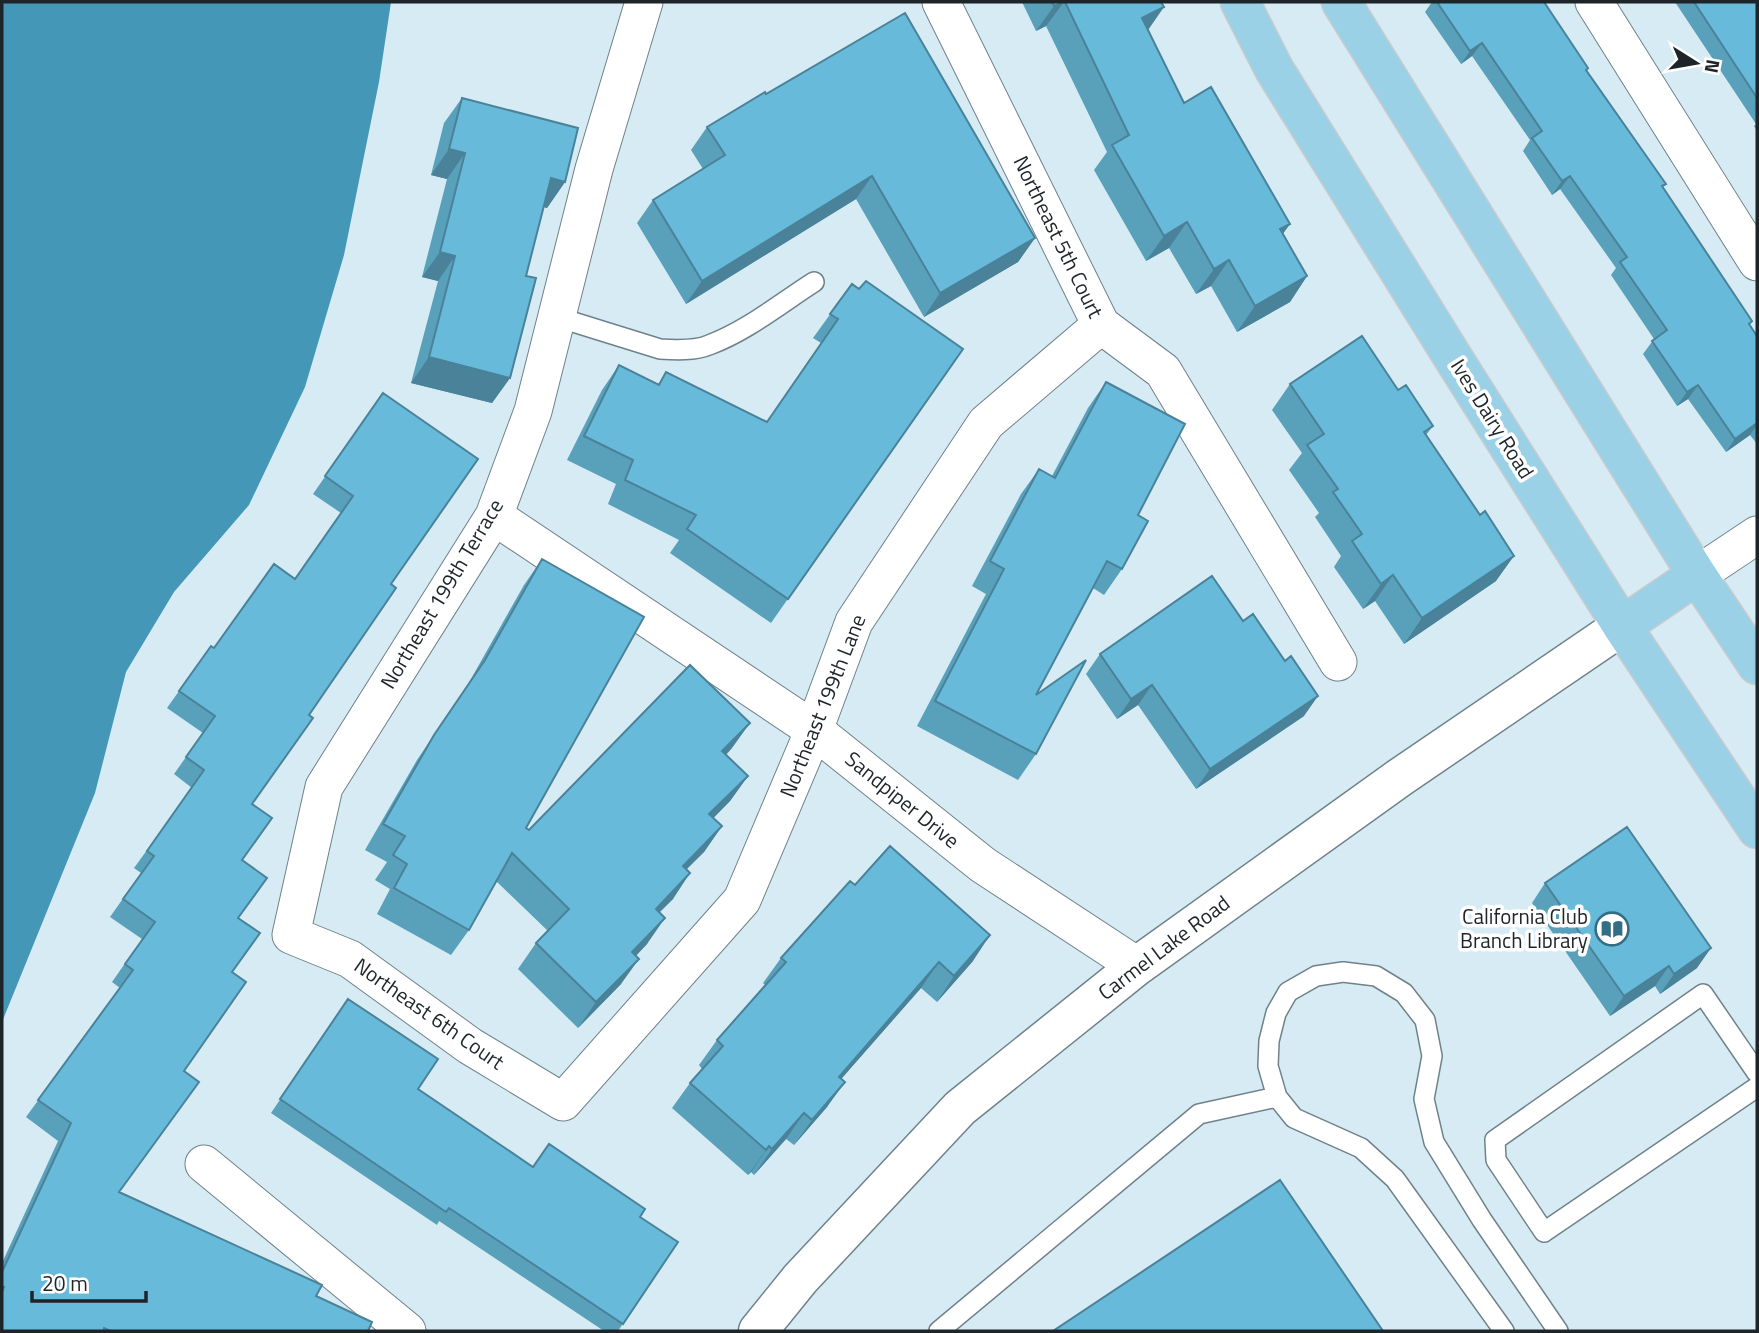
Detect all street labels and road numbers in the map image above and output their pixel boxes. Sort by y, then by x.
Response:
street label: Northeast 5th Court [1006,150,1112,324]
street label: Ives Dairy Road [1443,352,1543,485]
street label: Northeast 199th Terrace [372,492,511,695]
street label: Northeast 199th Lane [771,609,873,802]
street label: Sandpiper Drive [838,743,967,856]
street label: Carmel Lake Road [1091,887,1236,1007]
street label: Northeast 6th Court [348,949,512,1077]

